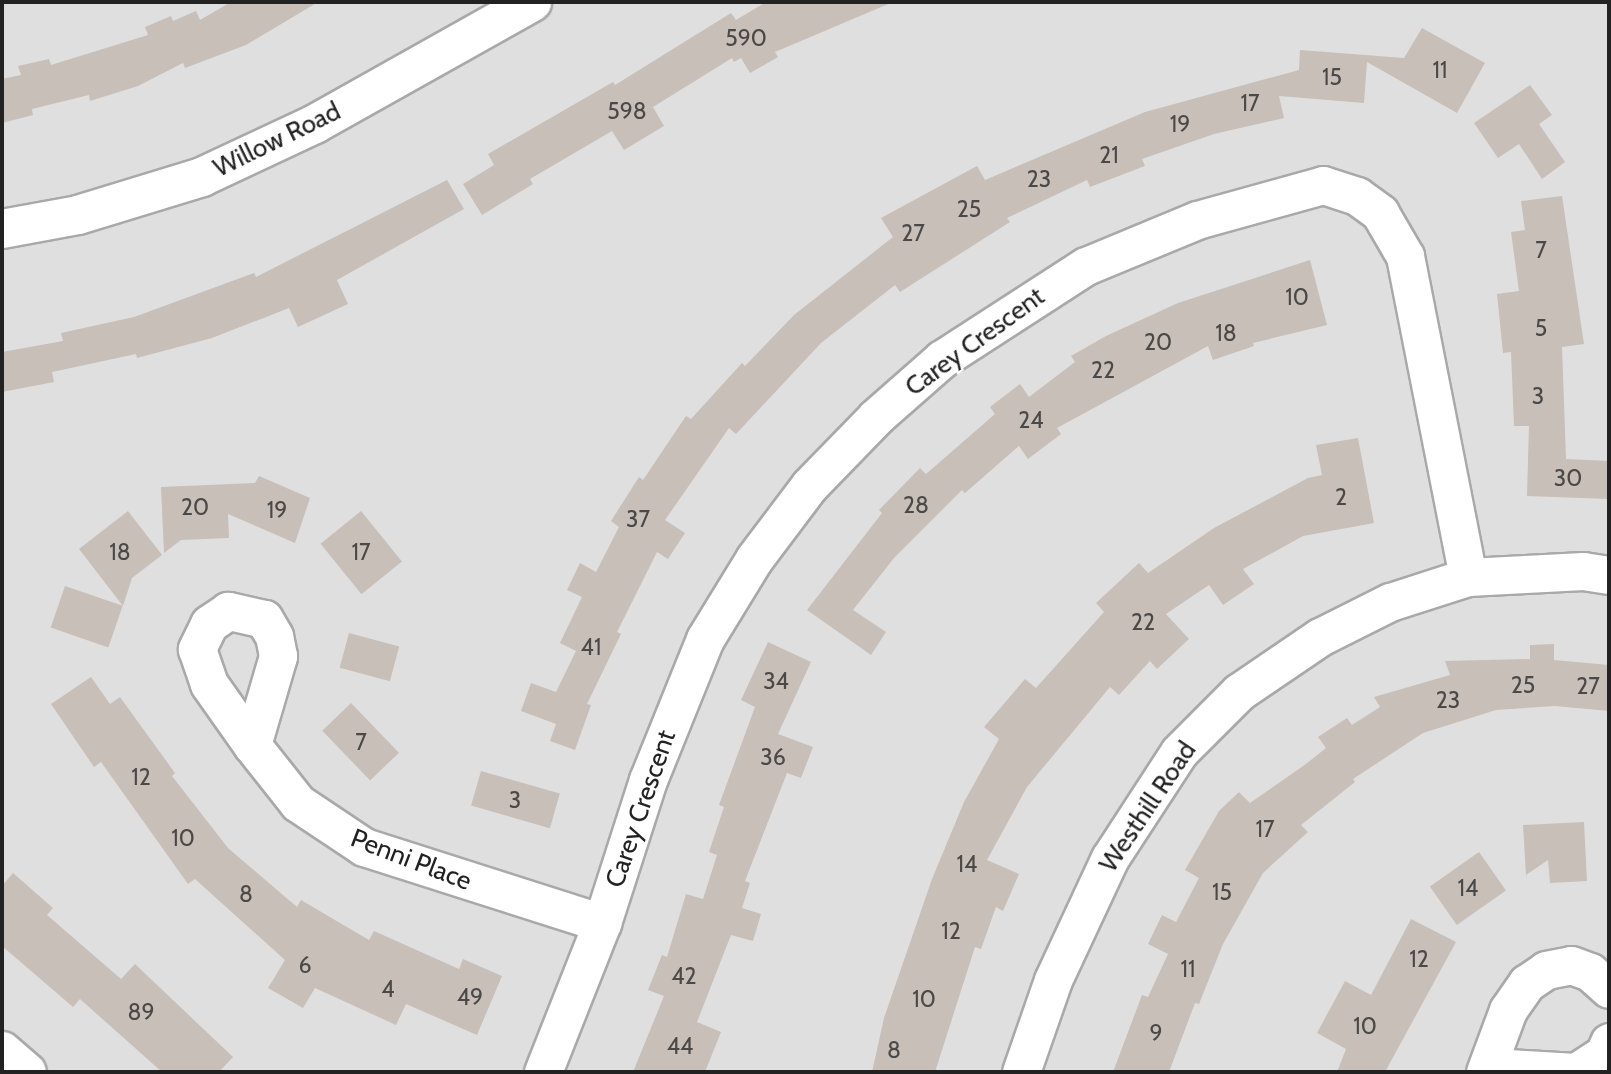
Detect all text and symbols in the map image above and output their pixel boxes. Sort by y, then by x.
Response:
house number: 590 [725,24,767,52]
house number: 11 [1433,56,1447,84]
house number: 15 [1322,63,1342,91]
house number: 17 [1240,89,1260,117]
street label: Willow Road [208,96,346,184]
house number: 598 [607,97,647,125]
house number: 19 [1170,110,1190,138]
house number: 21 [1099,141,1119,169]
house number: 23 [1027,165,1051,193]
house number: 25 [957,195,981,223]
house number: 27 [901,219,925,247]
house number: 7 [1535,236,1547,264]
street label: Carey Crescent [899,281,1051,403]
house number: 10 [1285,283,1309,311]
house number: 5 [1535,314,1547,342]
house number: 18 [1215,319,1237,347]
house number: 20 [1144,328,1172,356]
house number: 22 [1091,356,1115,384]
house number: 3 [1532,382,1544,410]
house number: 24 [1018,406,1044,434]
house number: 30 [1554,464,1582,492]
house number: 2 [1335,483,1347,511]
house number: 28 [903,491,929,519]
house number: 20 [181,493,209,521]
house number: 19 [267,496,287,524]
house number: 37 [626,505,650,533]
house number: 18 [109,538,131,566]
house number: 17 [351,538,371,566]
house number: 22 [1131,608,1155,636]
house number: 41 [581,633,601,661]
house number: 34 [763,667,789,695]
house number: 25 [1511,671,1535,699]
house number: 27 [1576,672,1600,700]
house number: 23 [1436,686,1460,714]
street label: Carey Crescent [599,726,683,892]
house number: 7 [355,728,367,756]
street label: Westhill Road [1093,736,1203,878]
house number: 36 [760,743,786,771]
house number: 12 [131,763,151,791]
house number: 3 [509,786,521,814]
house number: 17 [1255,815,1275,843]
street label: Penni Place [346,823,476,897]
house number: 10 [171,824,195,852]
house number: 14 [957,850,977,878]
house number: 14 [1458,874,1478,902]
house number: 15 [1212,878,1232,906]
house number: 8 [239,880,253,908]
house number: 12 [941,917,961,945]
house number: 12 [1409,945,1429,973]
house number: 6 [298,951,312,979]
house number: 11 [1181,955,1195,983]
house number: 42 [671,962,697,990]
house number: 4 [381,975,395,1003]
house number: 49 [457,983,483,1011]
house number: 10 [912,985,936,1013]
house number: 89 [127,998,155,1026]
house number: 10 [1353,1012,1377,1040]
house number: 9 [1149,1019,1163,1047]
house number: 44 [667,1032,693,1060]
house number: 8 [887,1036,901,1064]

